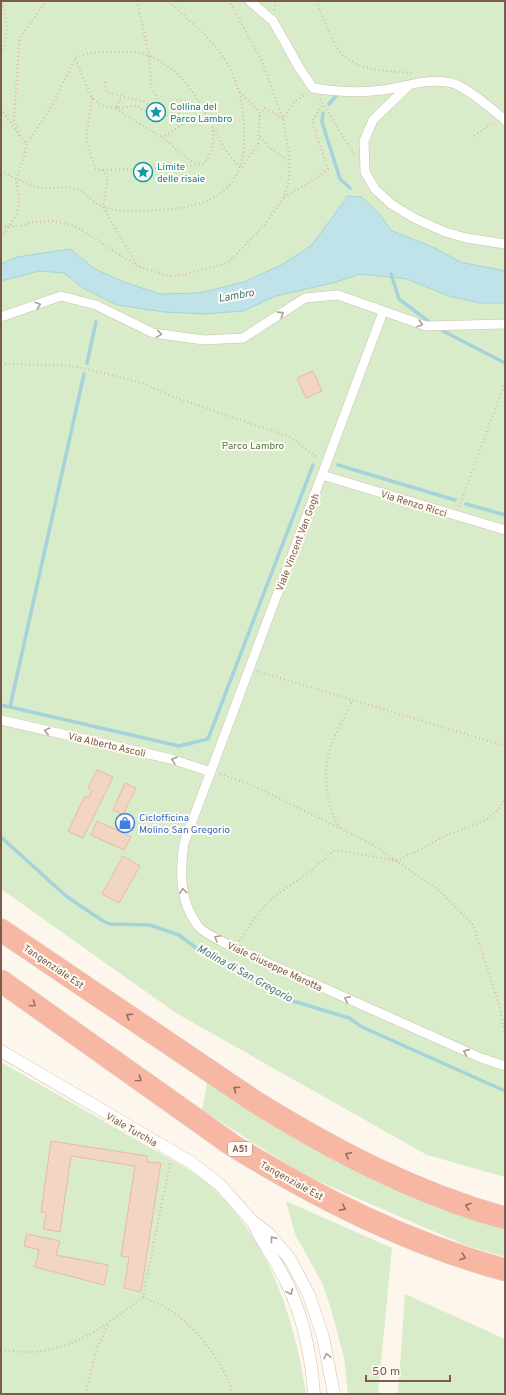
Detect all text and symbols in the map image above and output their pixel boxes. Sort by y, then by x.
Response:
place icon: Collina del Parco Lambro [145,101,167,123]
place label: Collina del Parco Lambro [170,101,233,126]
place icon: Limite delle risaie [132,161,154,183]
place label: Limite delle risaie [157,161,205,186]
water label: Lambro [217,286,255,306]
one-way arrow [34,301,41,309]
one-way arrow [277,311,284,318]
one-way arrow [416,319,423,328]
one-way arrow [156,329,162,338]
park label: Parco Lambro [222,440,285,453]
street label: Via Renzo Ricci [379,488,448,521]
street label: Viale Vincent Van Gogh [274,492,323,593]
one-way arrow [44,727,51,735]
street label: Via Alberto Ascoli [67,730,147,761]
one-way arrow [171,756,178,765]
shop icon: Ciclofficina Molino San Gregorio [114,812,136,834]
place label: Ciclofficina Molino San Gregorio [139,812,230,837]
one-way arrow [179,888,188,894]
one-way arrow [214,935,221,943]
street label: Viale Giuseppe Marotta [225,940,324,995]
street label: Tangenziale Est [20,942,86,992]
water label: Molina di San Gregorio [194,942,295,1006]
one-way arrow [344,996,352,1004]
one-way arrow [29,999,36,1007]
one-way arrow [126,1014,133,1021]
one-way arrow [463,1048,470,1056]
one-way arrow [135,1074,142,1082]
one-way arrow [234,1087,241,1094]
street label: Viale Turchia [103,1110,159,1150]
road number: A51 [228,1142,252,1156]
one-way arrow [345,1152,353,1160]
street label: Tangenziale Est [257,1159,325,1204]
one-way arrow [339,1203,346,1211]
one-way arrow [464,1203,471,1211]
one-way arrow [271,1236,278,1244]
one-way arrow [460,1253,467,1261]
one-way arrow [285,1288,293,1295]
one-way arrow [324,1352,332,1359]
scale bar [366,1357,450,1383]
text: 50 m [372,1364,400,1380]

